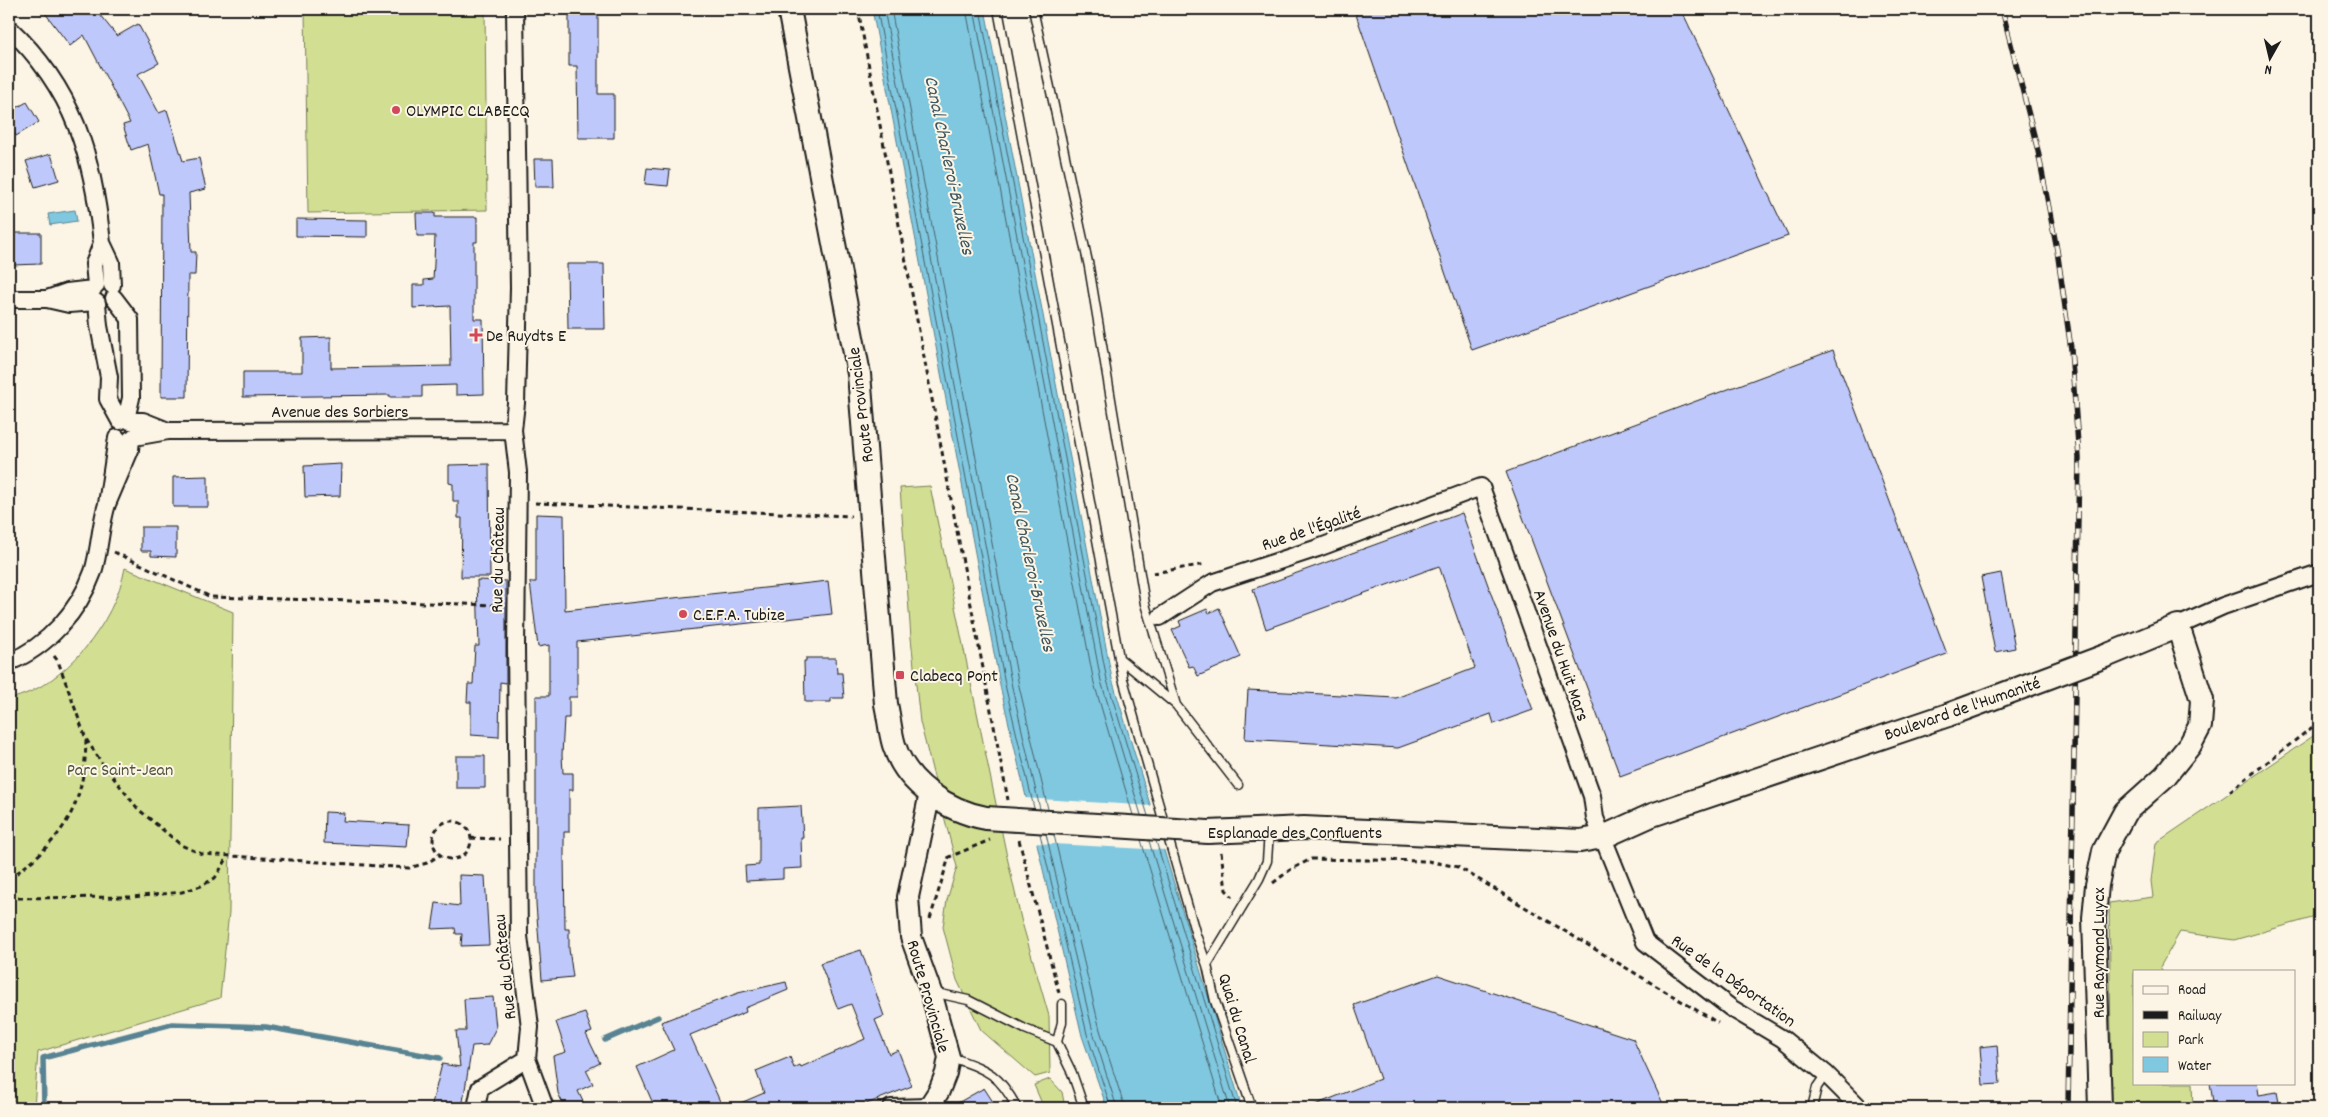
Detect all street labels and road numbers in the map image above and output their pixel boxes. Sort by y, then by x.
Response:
street label: Route Provinciale [843,345,882,464]
street label: Avenue des Sorbiers [271,401,409,426]
street label: Rue de l'Égalité [1259,502,1365,559]
street label: Rue du Château [486,507,513,613]
street label: Avenue du Huit Mars [1525,587,1594,725]
street label: Boulevard de l'Humanité [1881,672,2045,749]
street label: Esplanade des Confluents [1208,822,1382,847]
street label: Rue Raymond Luycx [2088,887,2113,1018]
street label: Rue du Château [489,913,524,1021]
street label: Rue de la Déportation [1665,930,1800,1035]
street label: Route Provinciale [899,937,955,1056]
street label: Quai du Canal [1210,971,1261,1067]

